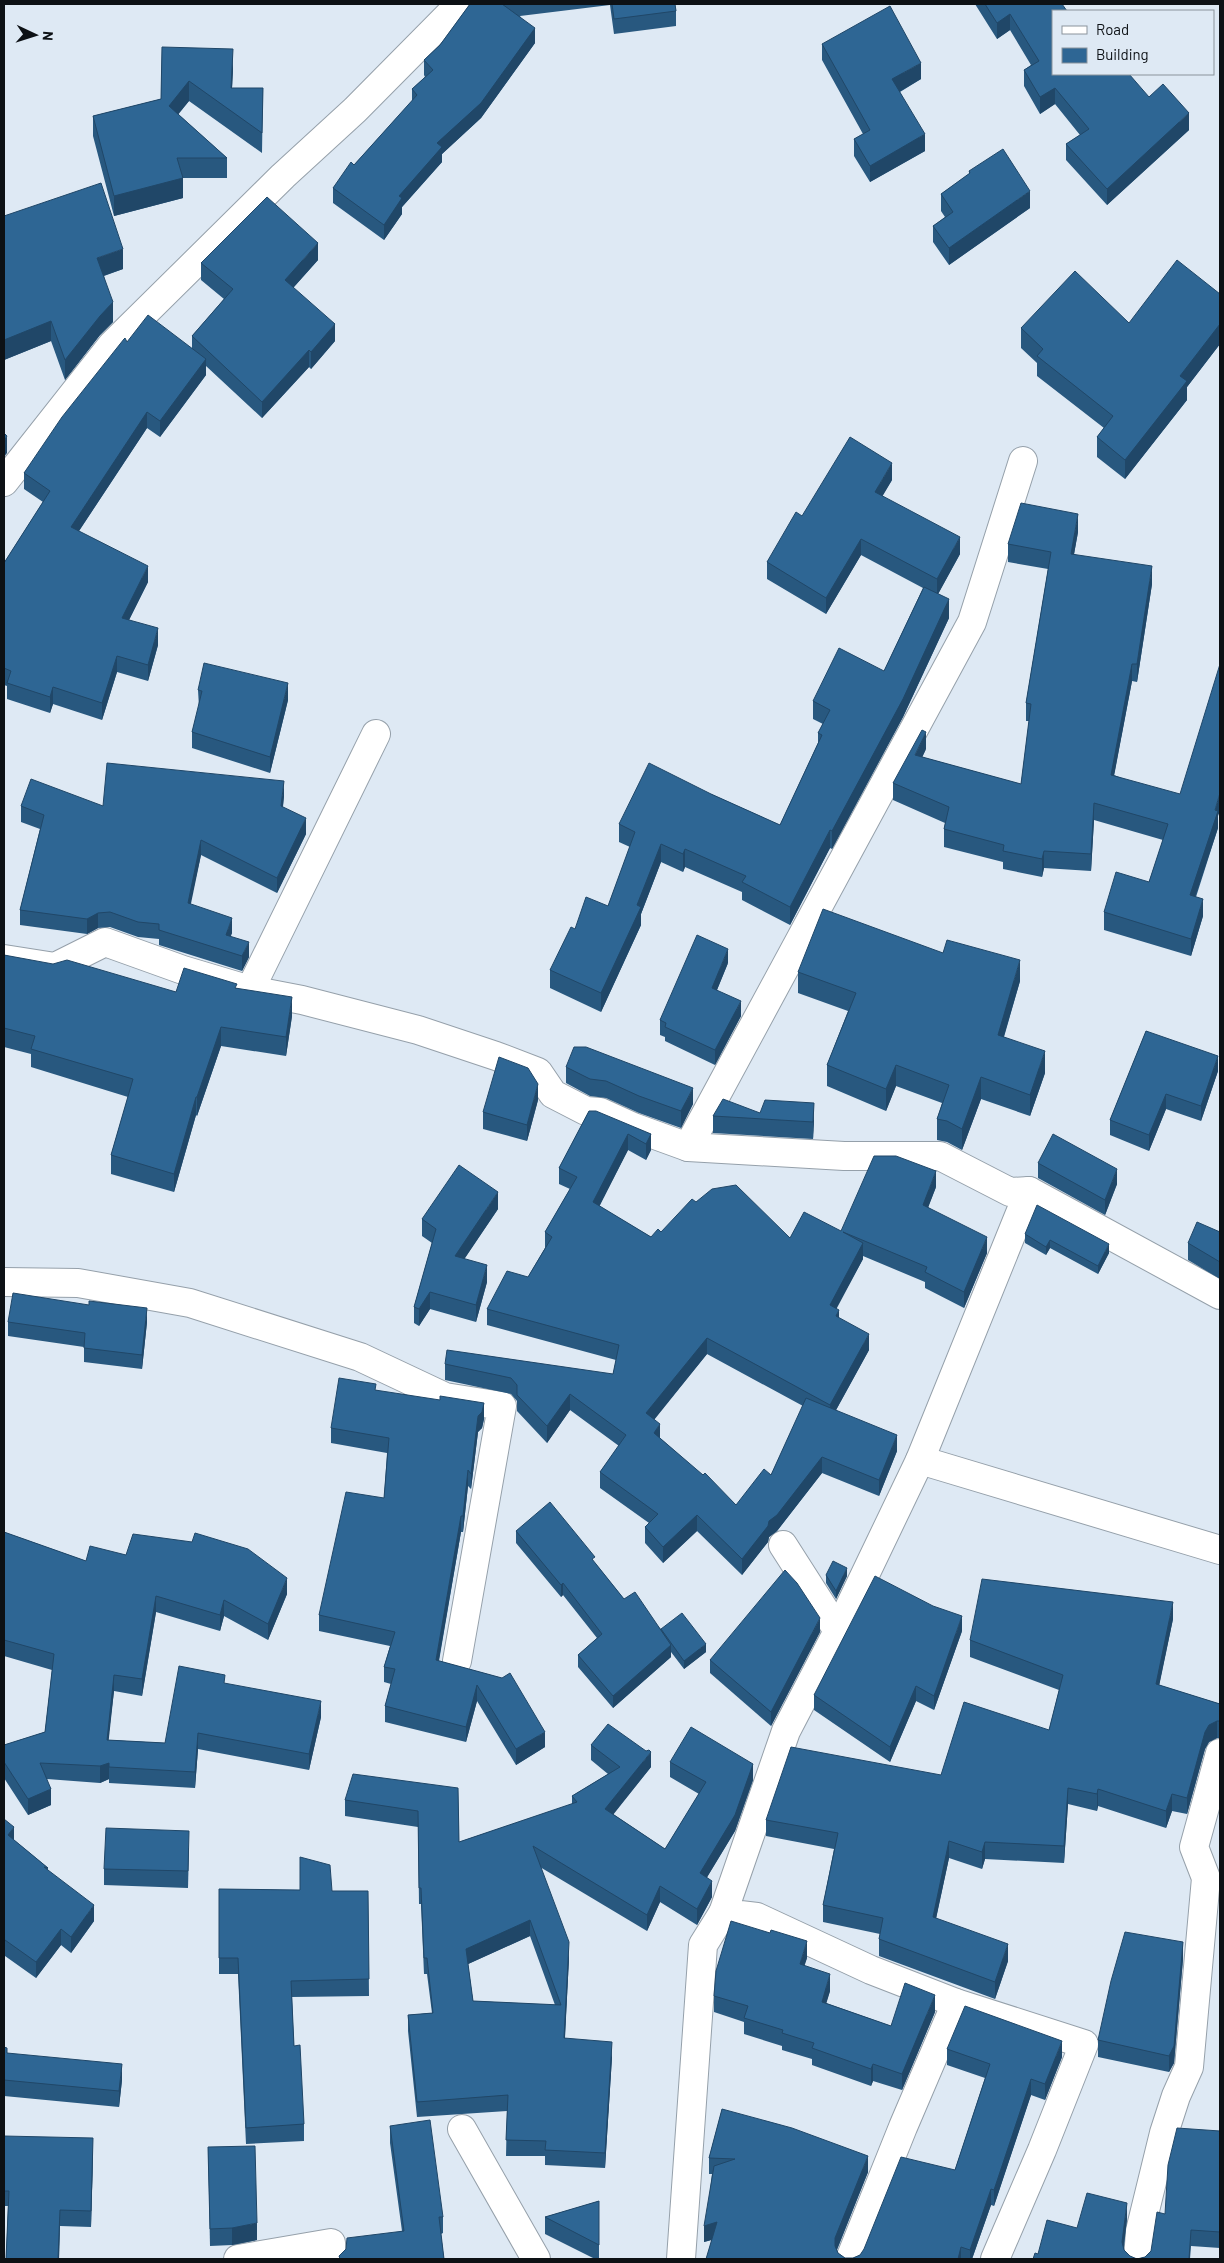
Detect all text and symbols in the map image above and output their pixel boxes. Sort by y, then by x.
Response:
north arrow [10,10,60,60]
legend [1052,10,1214,75]
text: Road [1096,20,1129,38]
text: N [40,31,57,41]
text: Building [1096,45,1149,63]

